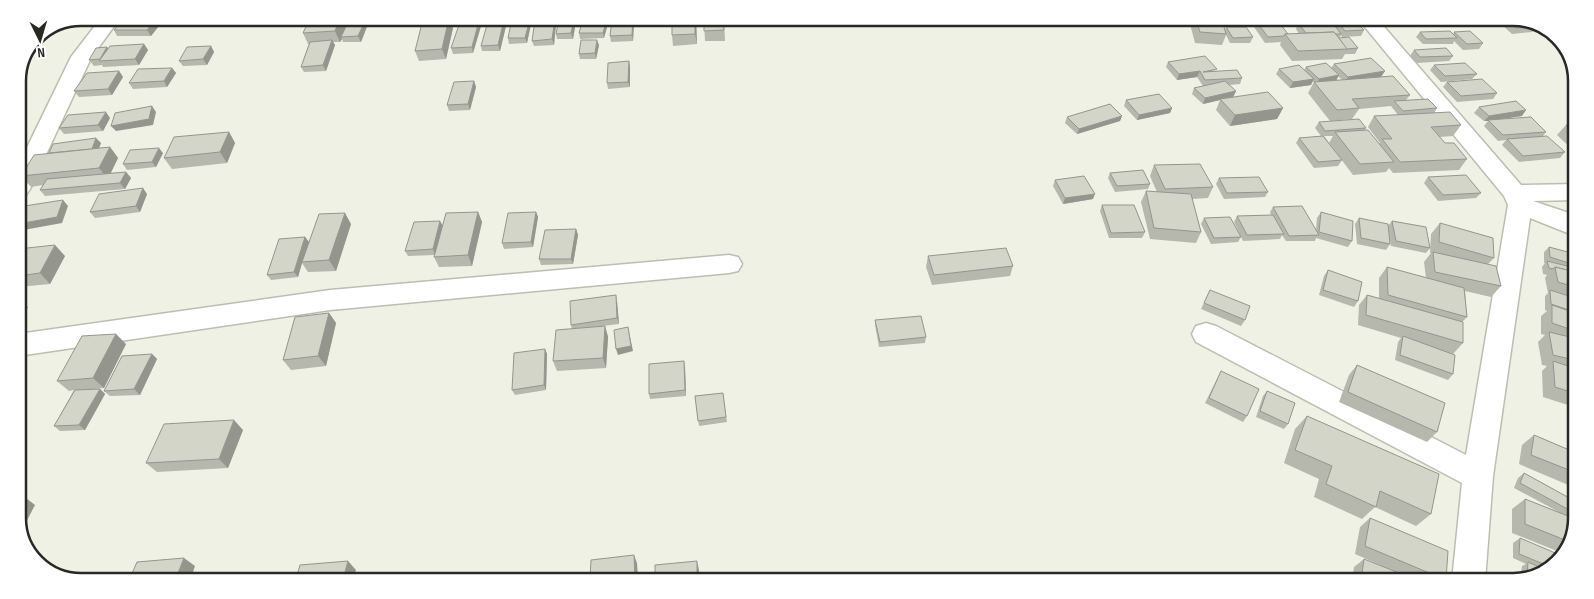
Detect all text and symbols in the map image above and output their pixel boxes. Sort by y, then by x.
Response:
north arrow [15,15,65,65]
text: N [37,44,46,61]

